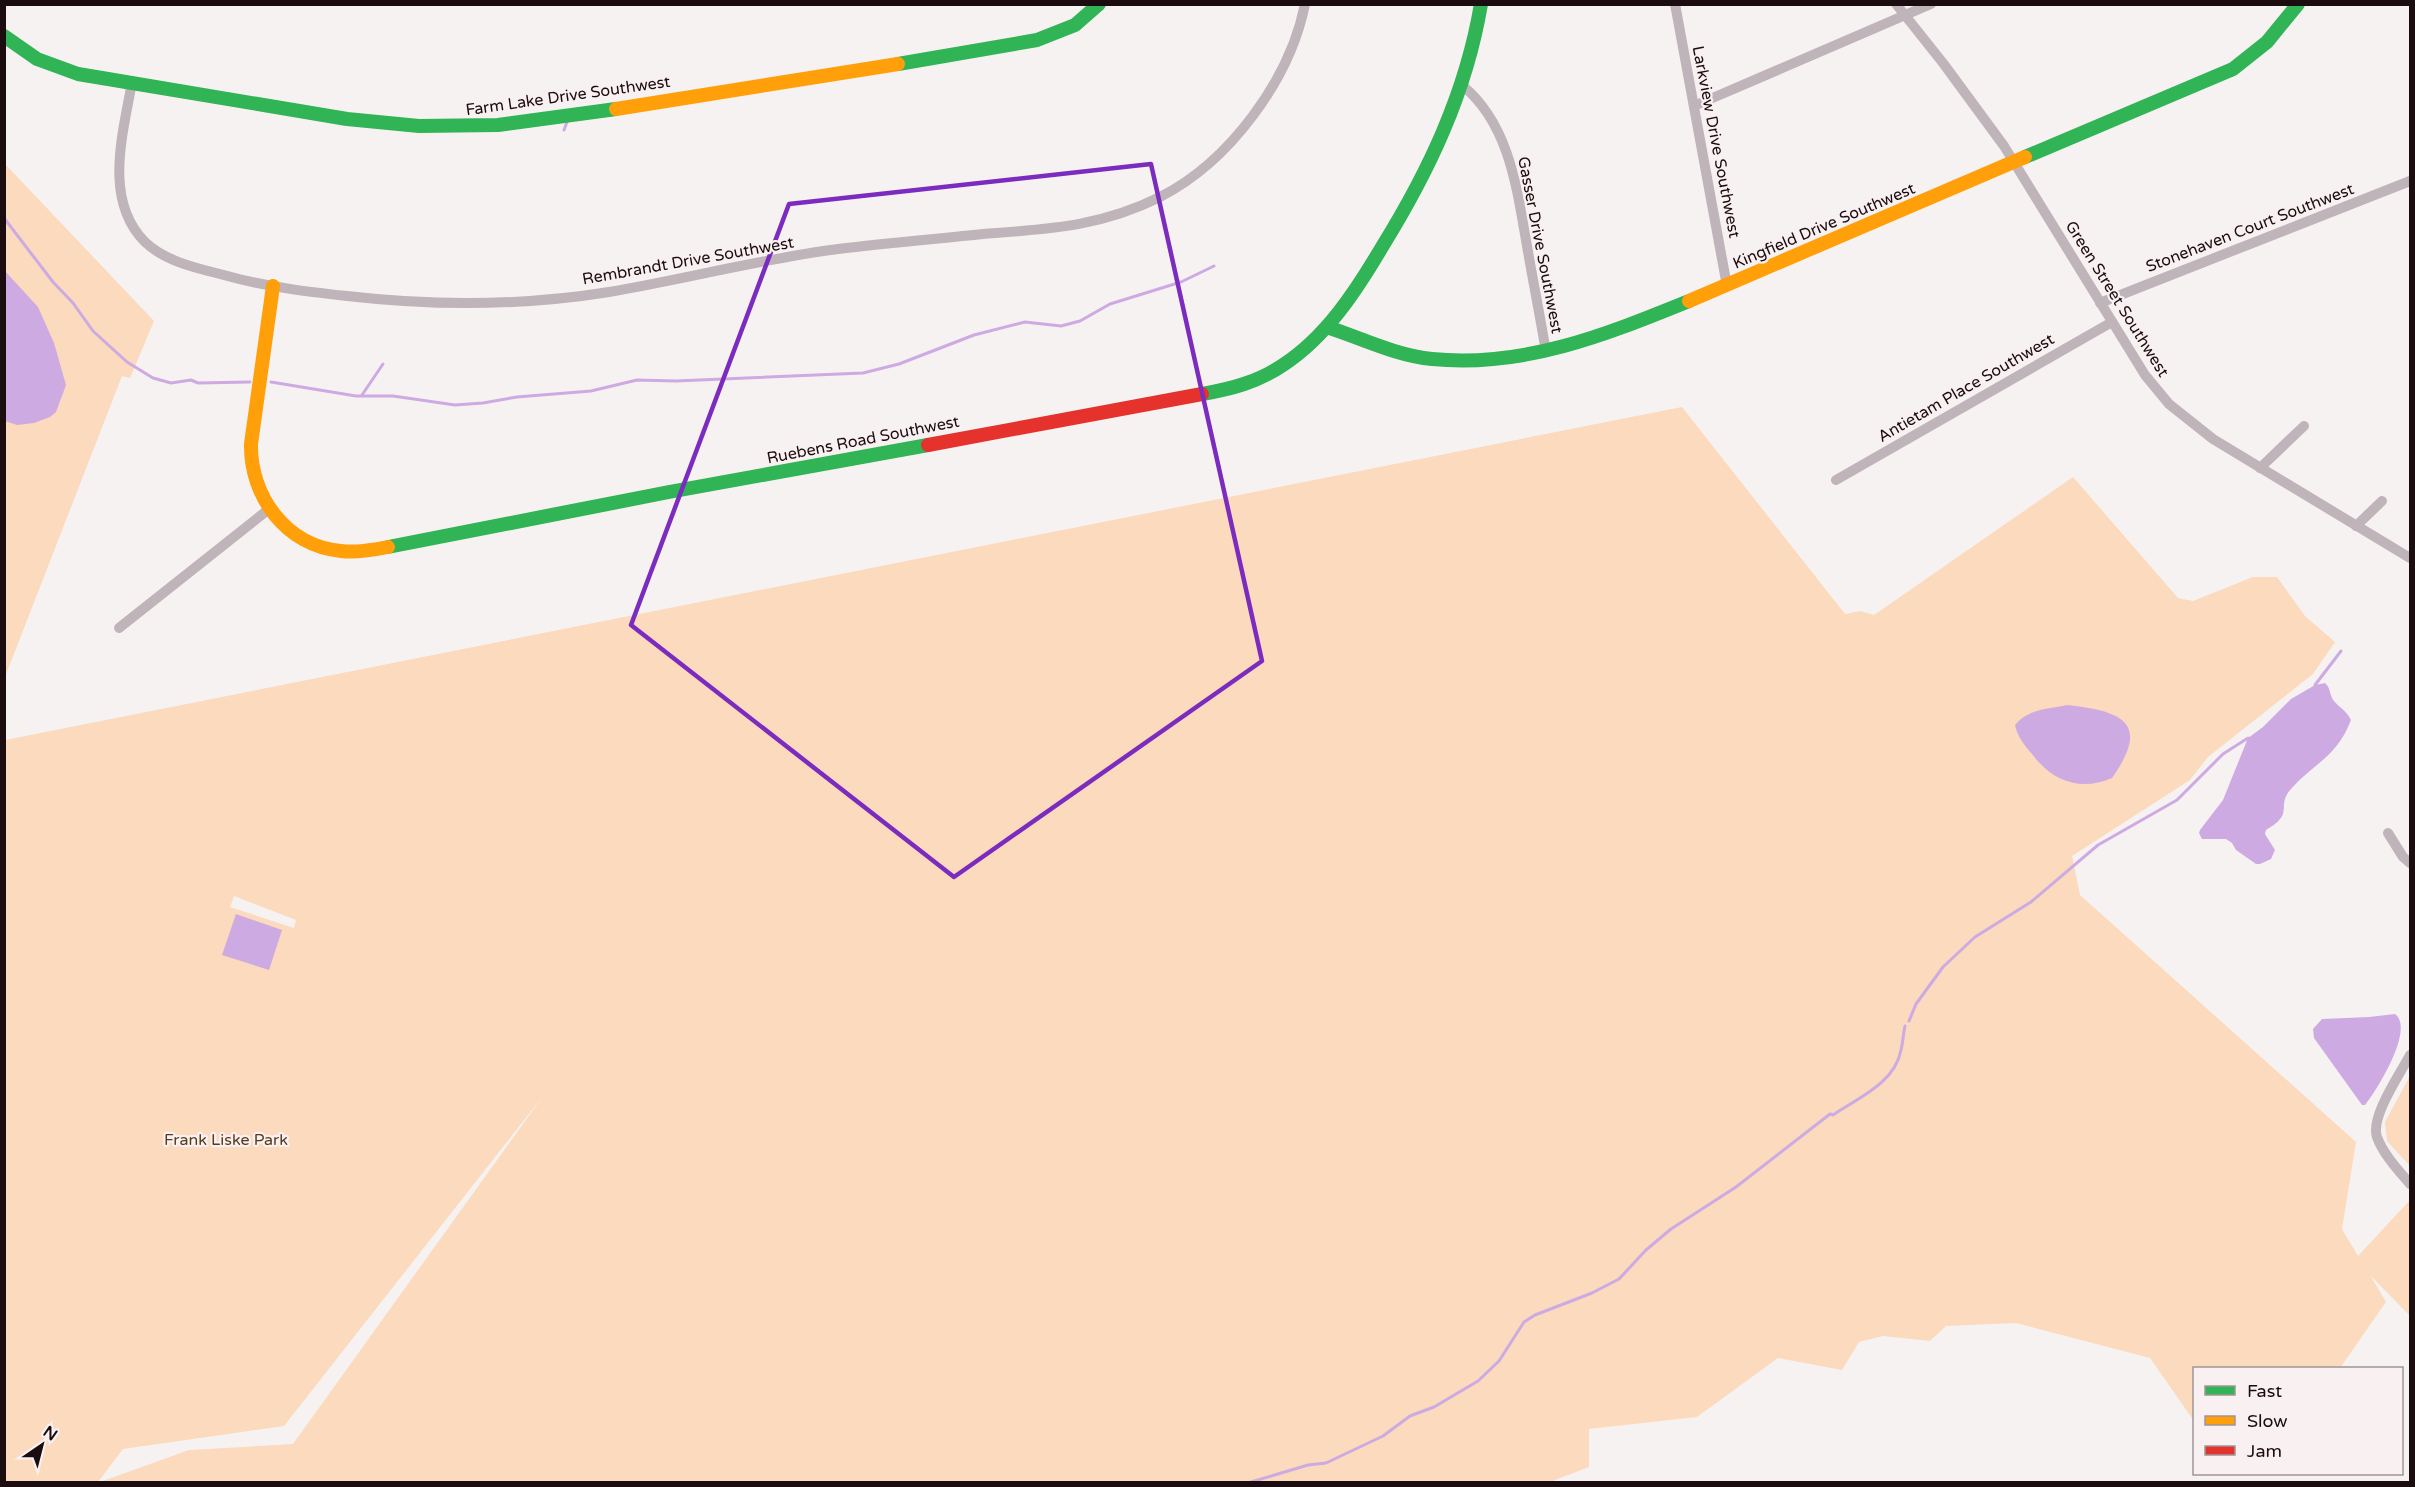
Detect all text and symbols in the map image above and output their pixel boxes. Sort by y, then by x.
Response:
street label: Larkview Drive Southwest [1688,44,1744,240]
street label: Farm Lake Drive Southwest [464,72,672,120]
street label: Gasser Drive Southwest [1513,155,1567,335]
street label: Kingfield Drive Southwest [1730,179,1918,273]
street label: Stonehaven Court Southwest [2143,179,2357,277]
street label: Green Street Southwest [2061,217,2173,381]
street label: Rembrandt Drive Southwest [581,233,795,289]
street label: Antietam Place Southwest [1874,329,2058,447]
street label: Ruebens Road Southwest [765,412,961,468]
park label: Frank Liske Park [164,1130,288,1150]
legend [2193,1367,2403,1475]
text: Fast [2247,1380,2282,1402]
text: Slow [2247,1410,2288,1432]
north arrow [12,1415,72,1475]
text: N [39,1422,61,1445]
text: Jam [2247,1440,2282,1462]

